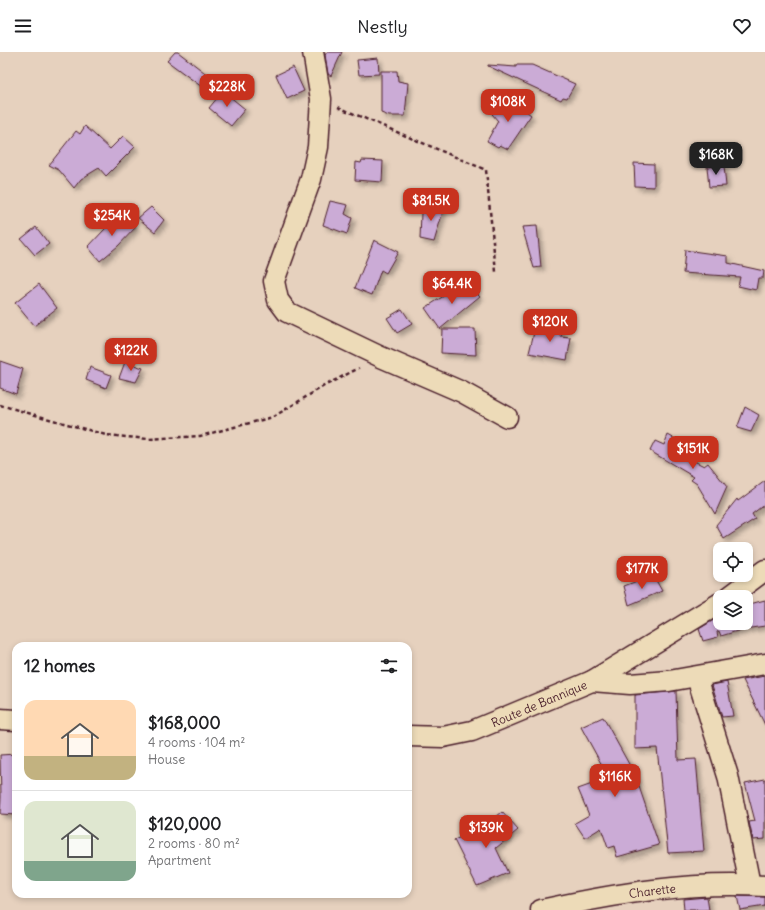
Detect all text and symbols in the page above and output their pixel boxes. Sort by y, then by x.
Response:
icon: menu [12,15,34,37]
text: Nestly [357,15,408,38]
icon: heart [731,15,753,37]
pin: $228K [199,74,255,108]
text: $228K [209,78,245,95]
pin: $108K [480,89,536,123]
text: $108K [490,93,526,110]
pin: $168K [688,142,744,176]
text: $168K [698,146,734,163]
pin: $81.5K [398,188,464,222]
text: $81.5K [412,192,450,209]
pin: $254K [84,203,140,237]
text: $254K [93,207,131,224]
pin: $64.4K [419,271,485,305]
text: $64.4K [432,275,472,292]
pin: $120K [522,309,578,343]
text: $120K [532,313,568,330]
pin: $122K [103,338,159,372]
text: $122K [114,342,148,359]
pin: $151K [665,436,721,470]
text: $151K [677,440,709,457]
map controls [713,542,753,630]
button: locate [713,542,753,582]
pin: $177K [614,556,670,590]
text: $177K [626,560,658,577]
button: layers [713,590,753,630]
text: 12 homes [24,655,95,677]
icon: filters [378,655,400,677]
street label: Route de Bannique [489,677,589,730]
text: $168,000 [148,712,221,734]
icon: home [56,716,104,764]
text: 4 rooms · 104 m² [148,734,245,751]
text: House [148,751,185,768]
pin: $116K [587,764,643,798]
text: $116K [599,768,631,785]
text: $120,000 [148,813,222,835]
pin: $139K [458,815,514,849]
icon: home [56,817,104,865]
text: $139K [468,819,504,836]
text: 2 rooms · 80 m² [148,835,240,852]
text: Apartment [148,852,211,869]
street label: Charette [628,880,676,901]

